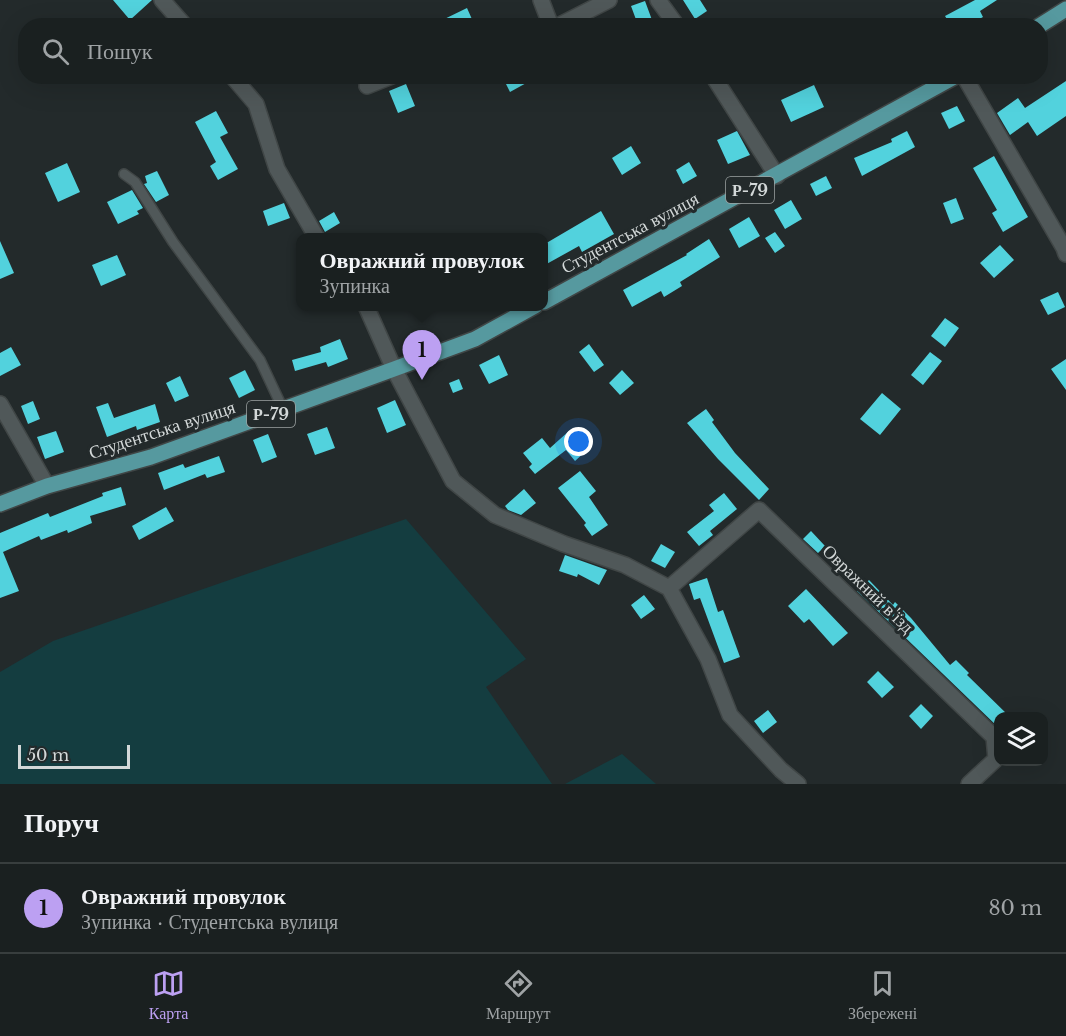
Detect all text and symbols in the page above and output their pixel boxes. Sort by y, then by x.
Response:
search box [18,18,1048,84]
icon: search [39,35,72,68]
text: Пошук [87,38,153,65]
road number: Р-79 [726,177,774,203]
street label: Студентська вулиця [557,187,703,279]
popup [296,233,548,311]
text: Овражний провулок [319,247,525,274]
text: Зупинка [319,274,390,298]
pin: 1 [402,330,442,380]
street label: Студентська вулиця [86,396,238,464]
road number: Р-79 [247,401,295,427]
your location [564,427,593,456]
street label: Овражний в'їзд [818,540,918,638]
map controls [994,712,1048,766]
button: layers [994,712,1048,766]
scale bar [18,742,130,770]
text: 50 m [27,745,69,765]
text: Поруч [24,807,99,839]
text: Овражний провулок [81,883,286,910]
text: 1 [39,896,48,920]
text: 80 m [988,896,1042,920]
text: Зупинка · Студентська вулиця [81,910,338,934]
tab: Карта [149,967,188,1023]
tab: Маршрут [486,967,550,1023]
tab: Збережені [848,967,917,1023]

